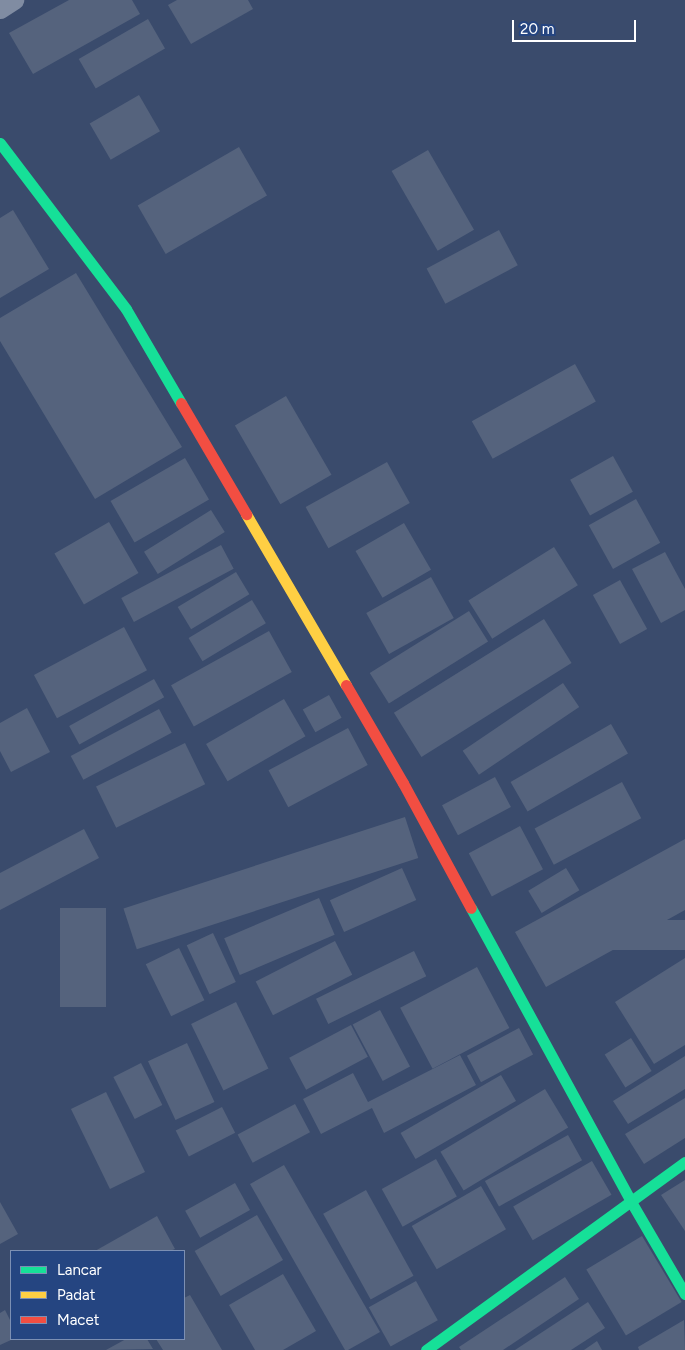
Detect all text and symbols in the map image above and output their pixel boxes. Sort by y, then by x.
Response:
scale bar [515,10,639,42]
text: 20 m [520,20,554,38]
legend [10,1250,185,1340]
text: Lancar [57,1261,102,1279]
text: Padat [57,1286,95,1304]
text: Macet [57,1311,99,1329]

